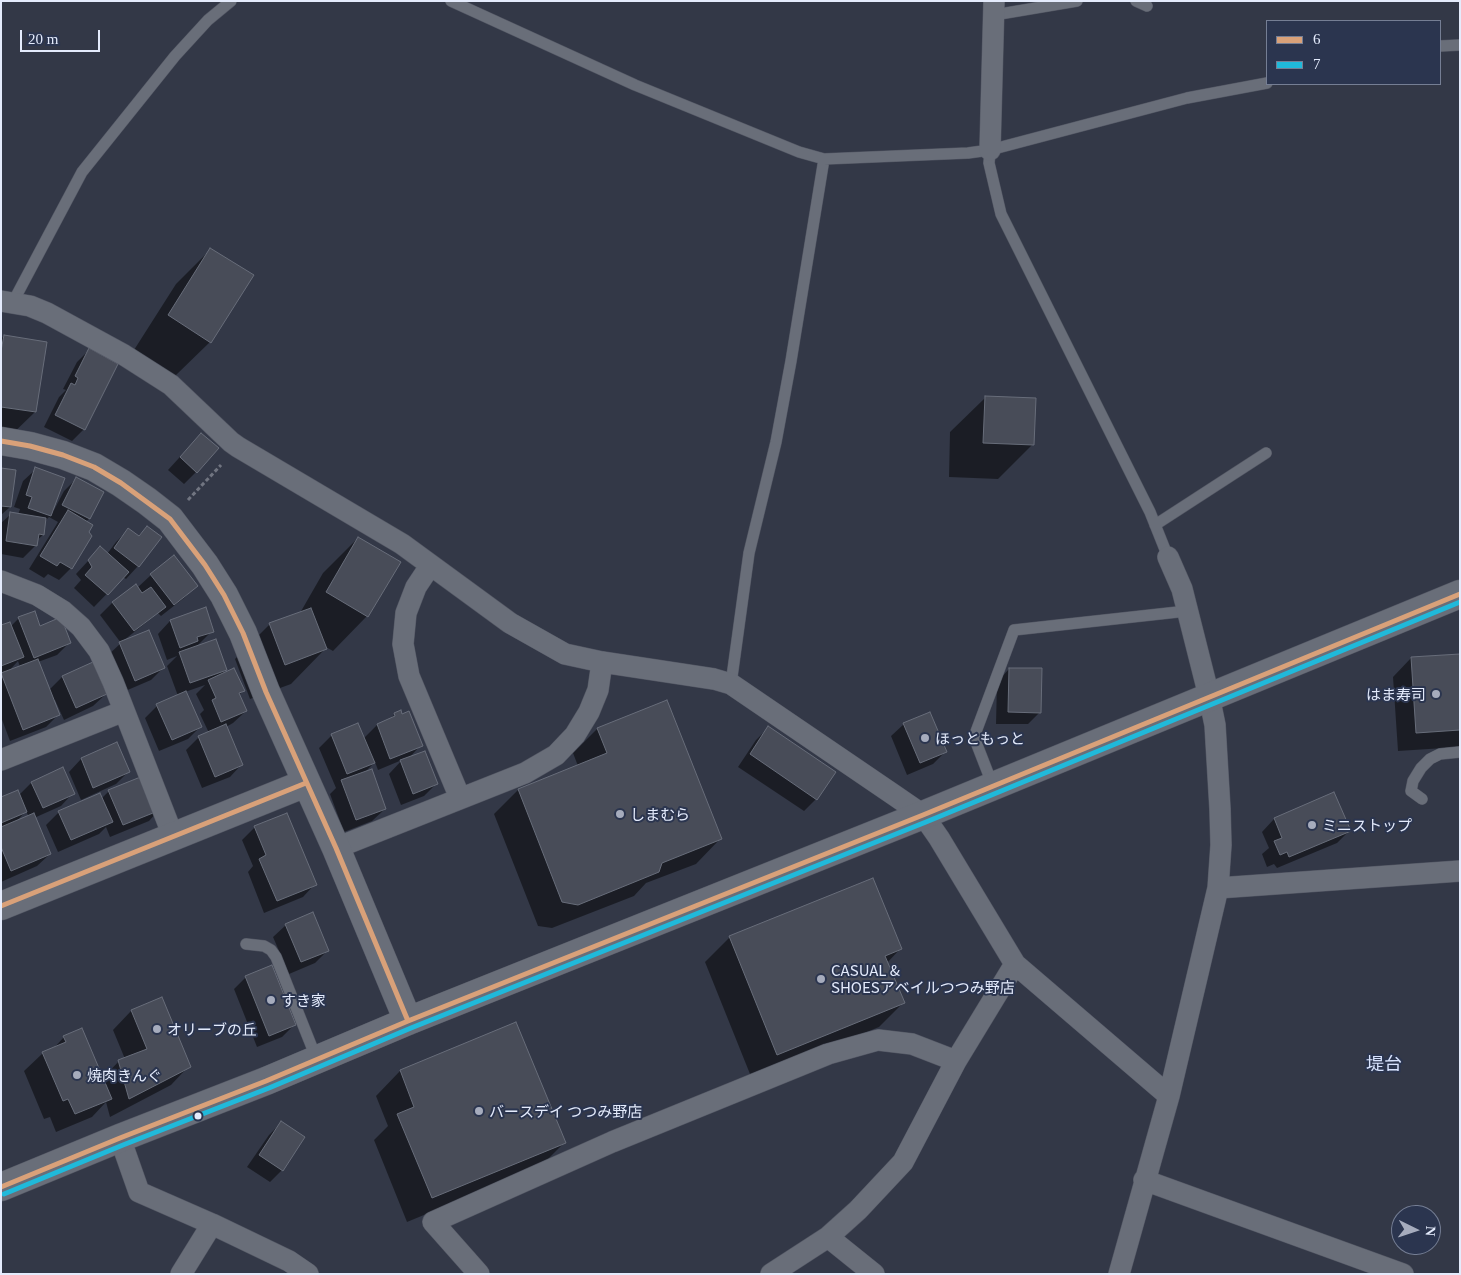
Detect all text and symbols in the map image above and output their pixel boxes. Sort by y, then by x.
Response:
scale bar [22,20,102,52]
legend [1266,20,1441,85]
text: 20 m [28,31,58,47]
text: 6 [1313,31,1321,47]
text: 7 [1313,56,1321,72]
place label: はま寿司 [1366,685,1426,703]
marker: はま寿司 [1430,688,1442,700]
place label: ほっともっと [935,729,1025,747]
marker: ほっともっと [919,732,931,744]
place label: しまむら [630,805,690,823]
marker: しまむら [614,808,626,820]
place label: ミニストップ [1322,816,1412,834]
marker: ミニストップ [1306,819,1318,831]
place label: CASUAL & SHOESアベイルつつみ野店 [831,961,1015,996]
marker: CASUAL & SHOESアベイルつつみ野店 [815,973,827,985]
place label: すき家 [281,991,326,1009]
marker: すき家 [265,994,277,1006]
place label: オリーブの丘 [167,1020,257,1038]
marker: オリーブの丘 [151,1023,163,1035]
district label: 堤台 [1366,1052,1402,1074]
place label: 焼肉きんぐ [87,1066,162,1084]
marker: 焼肉きんぐ [71,1069,83,1081]
place label: バースデイ つつみ野店 [489,1102,642,1120]
marker: バースデイ つつみ野店 [473,1105,485,1117]
unlabelled marker [193,1111,203,1121]
north arrow [1391,1205,1441,1255]
text: N [1423,1225,1438,1237]

